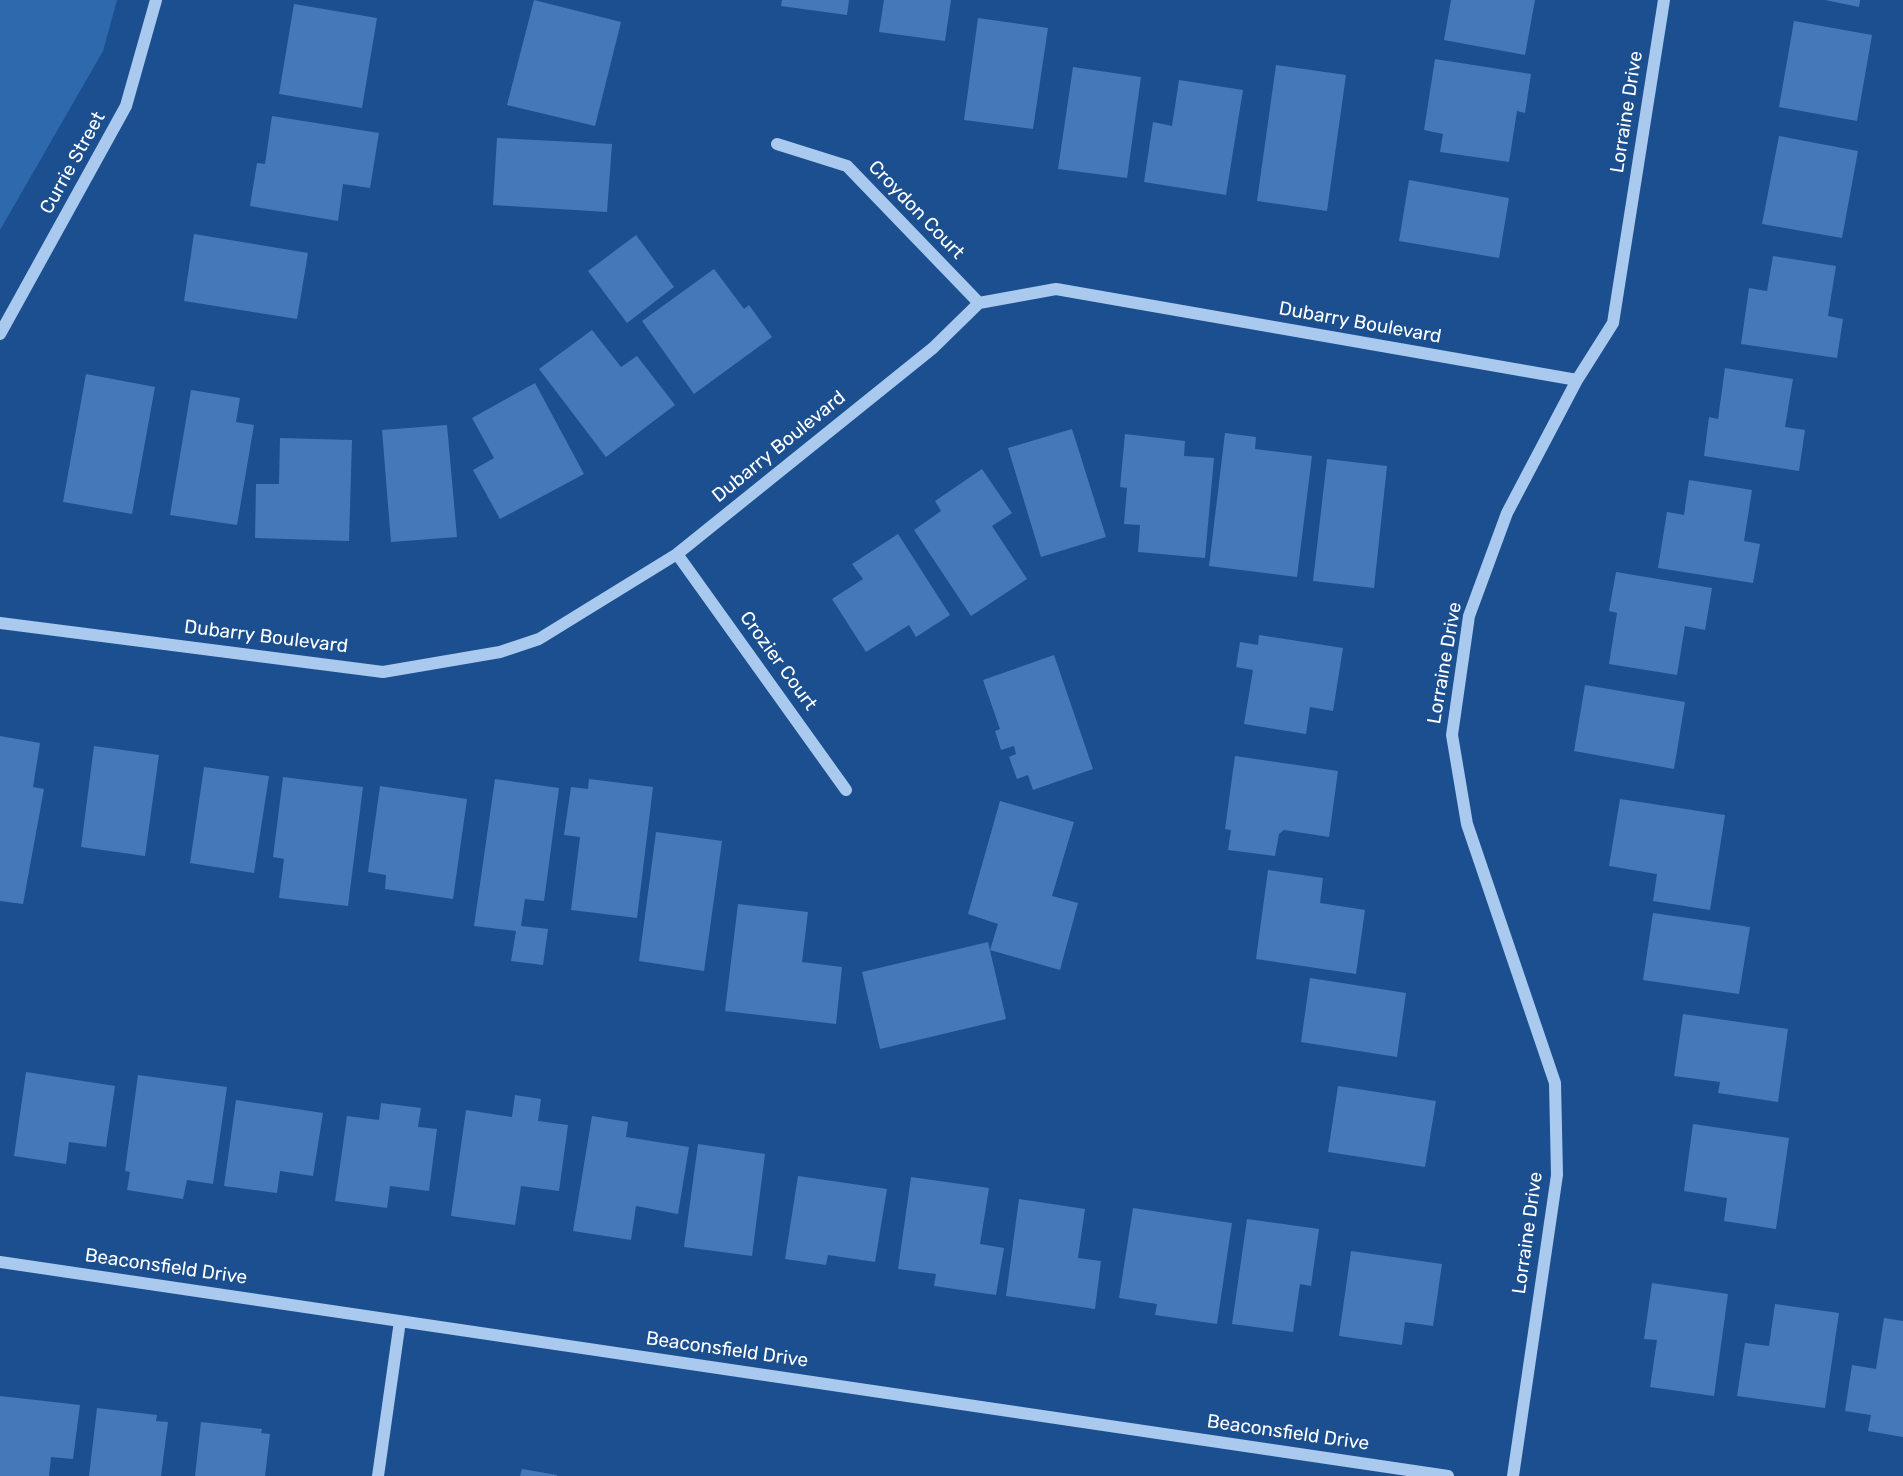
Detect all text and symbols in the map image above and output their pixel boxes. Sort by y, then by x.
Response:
street label: Lorraine Drive [1606,49,1648,175]
street label: Currie Street [36,108,110,218]
street label: Croydon Court [863,156,969,264]
street label: Dubarry Boulevard [1277,297,1443,349]
street label: Dubarry Boulevard [708,386,850,508]
street label: Lorraine Drive [1423,600,1467,726]
street label: Crozier Court [734,607,822,715]
street label: Dubarry Boulevard [183,616,349,658]
street label: Lorraine Drive [1508,1170,1548,1296]
street label: Beaconsfield Drive [83,1244,249,1290]
street label: Beaconsfield Drive [644,1327,810,1373]
street label: Beaconsfield Drive [1205,1410,1371,1456]

